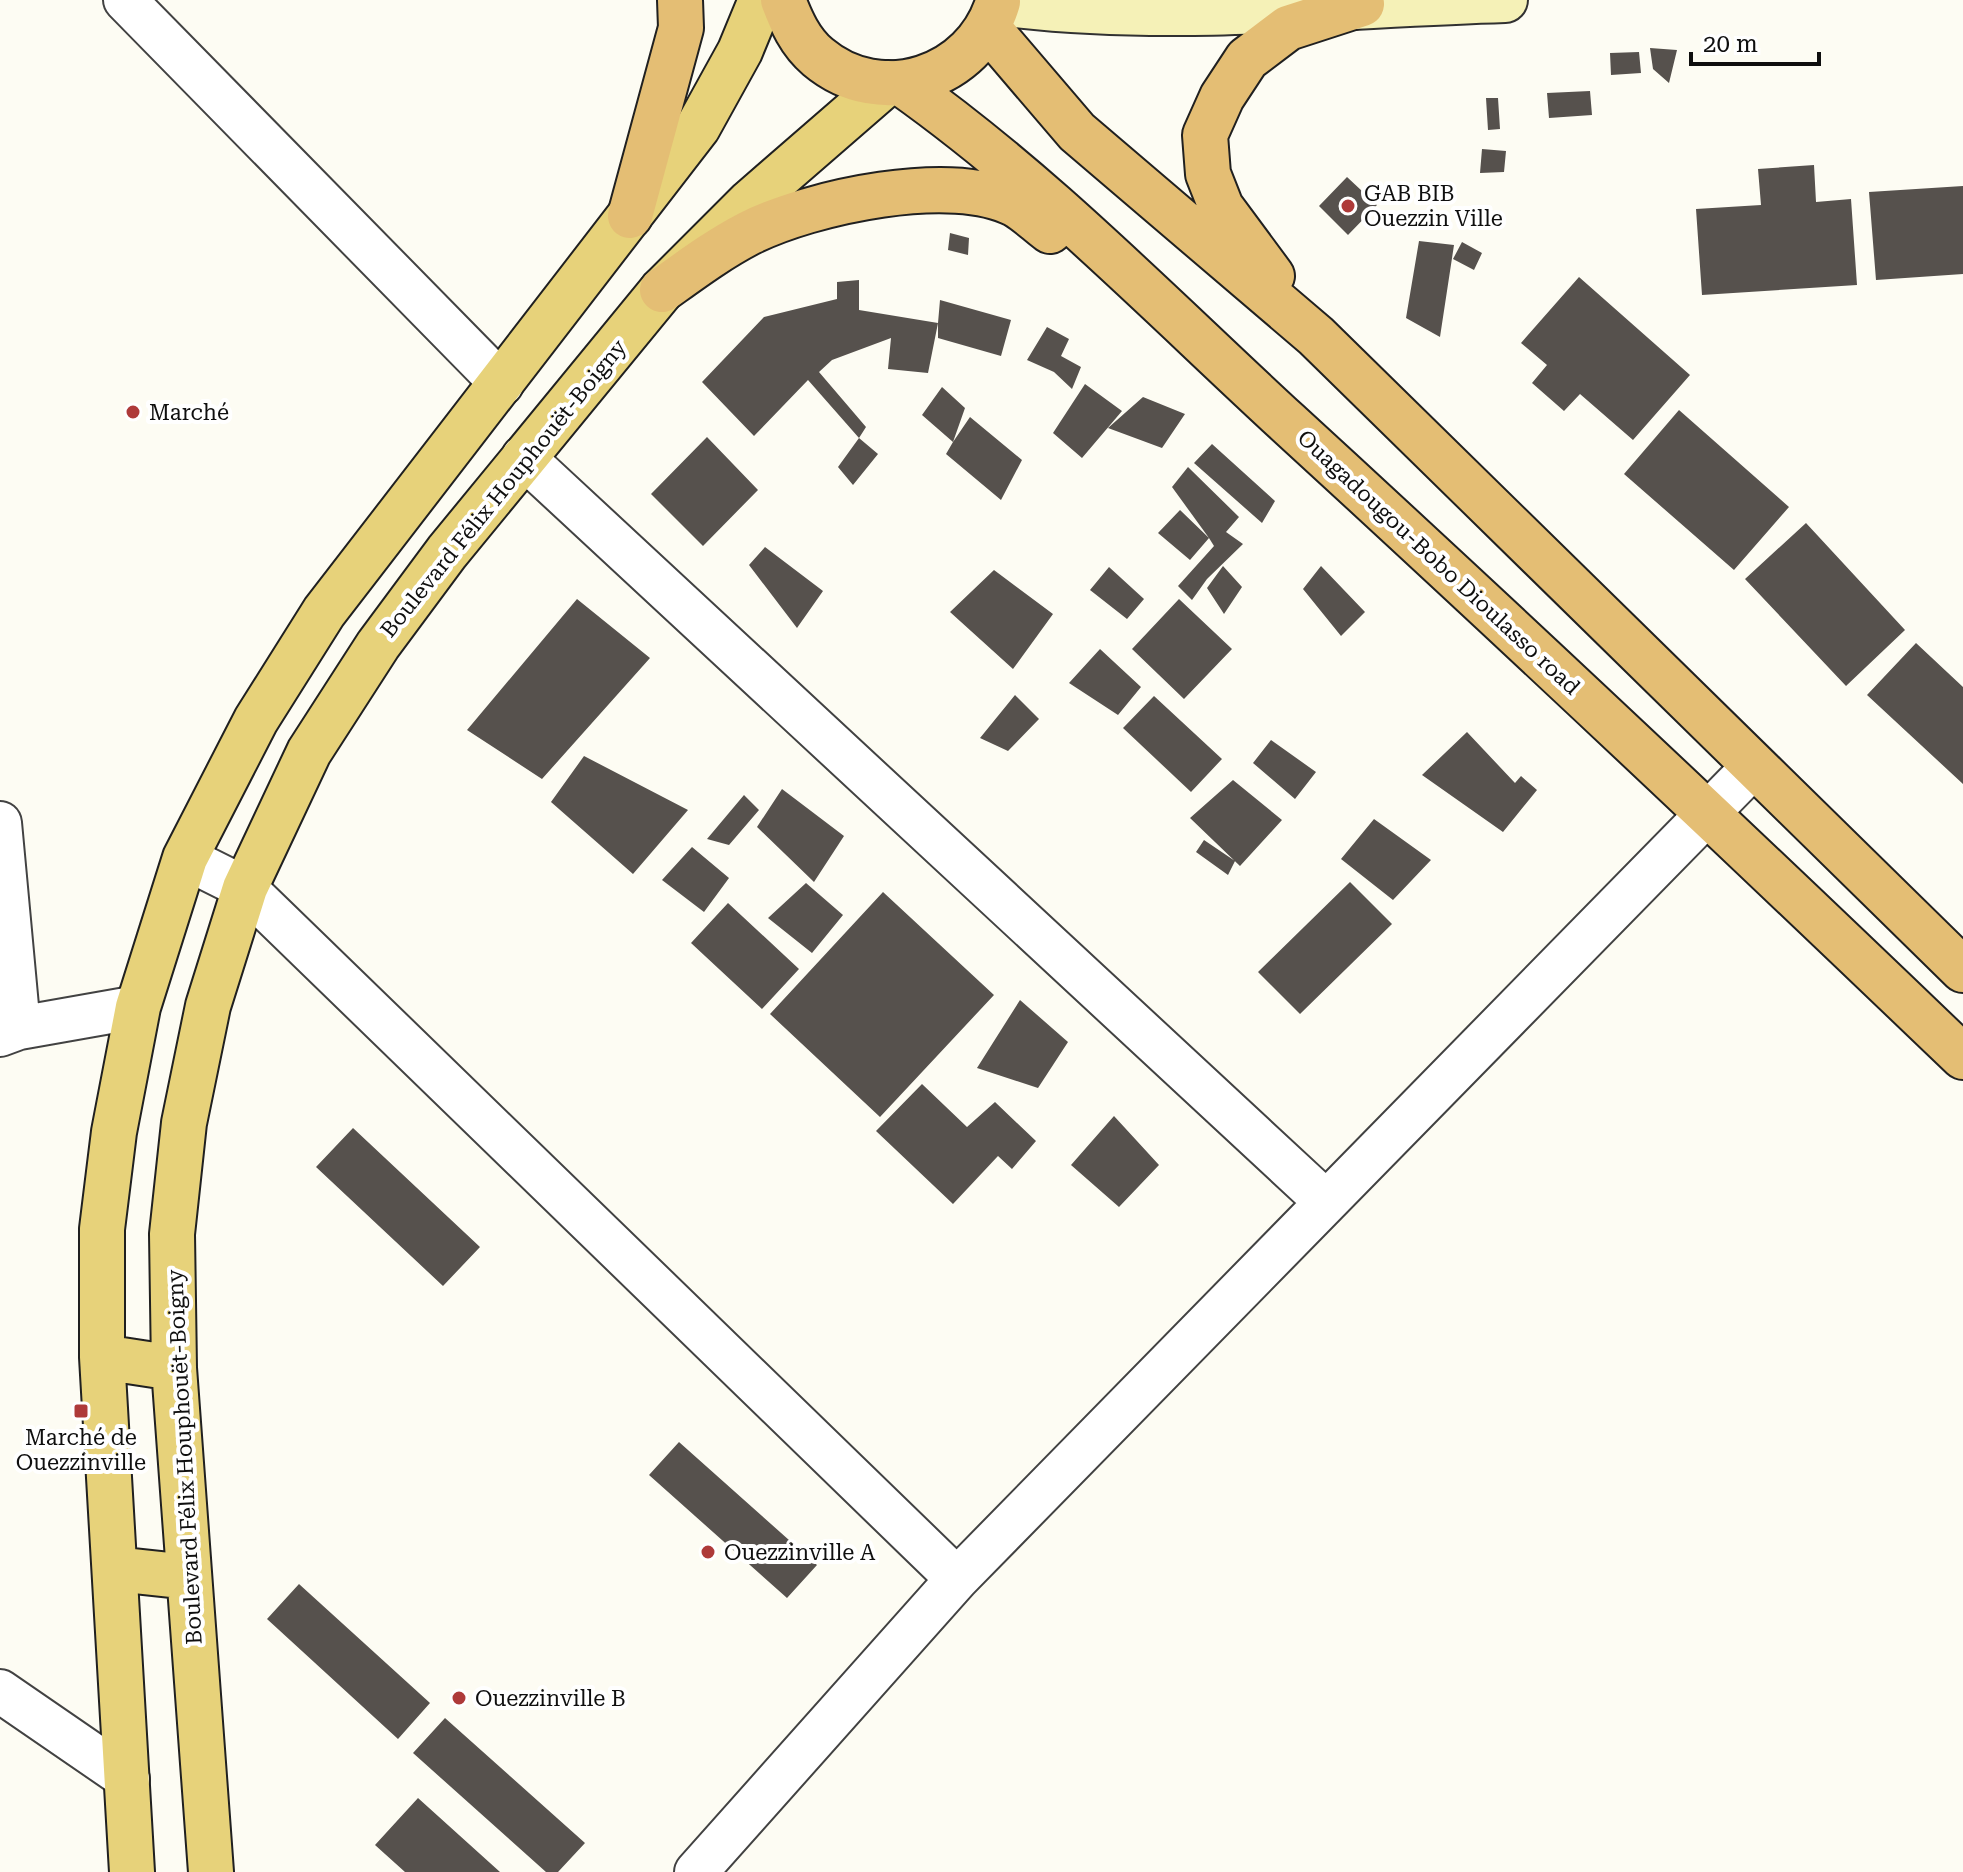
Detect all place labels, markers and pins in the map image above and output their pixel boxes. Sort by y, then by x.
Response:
place label: GAB BIB Ouezzin Ville [1364,181,1503,231]
marker: GAB BIB Ouezzin Ville [1339,197,1357,215]
place label: Marché [149,400,229,425]
marker: Marché [124,403,142,421]
marker: Marché de Ouezzinville [72,1402,90,1420]
place label: Marché de Ouezzinville [16,1425,146,1475]
place label: Ouezzinville A [724,1540,876,1565]
marker: Ouezzinville A [699,1543,717,1561]
place label: Ouezzinville B [475,1686,626,1711]
marker: Ouezzinville B [450,1689,468,1707]

